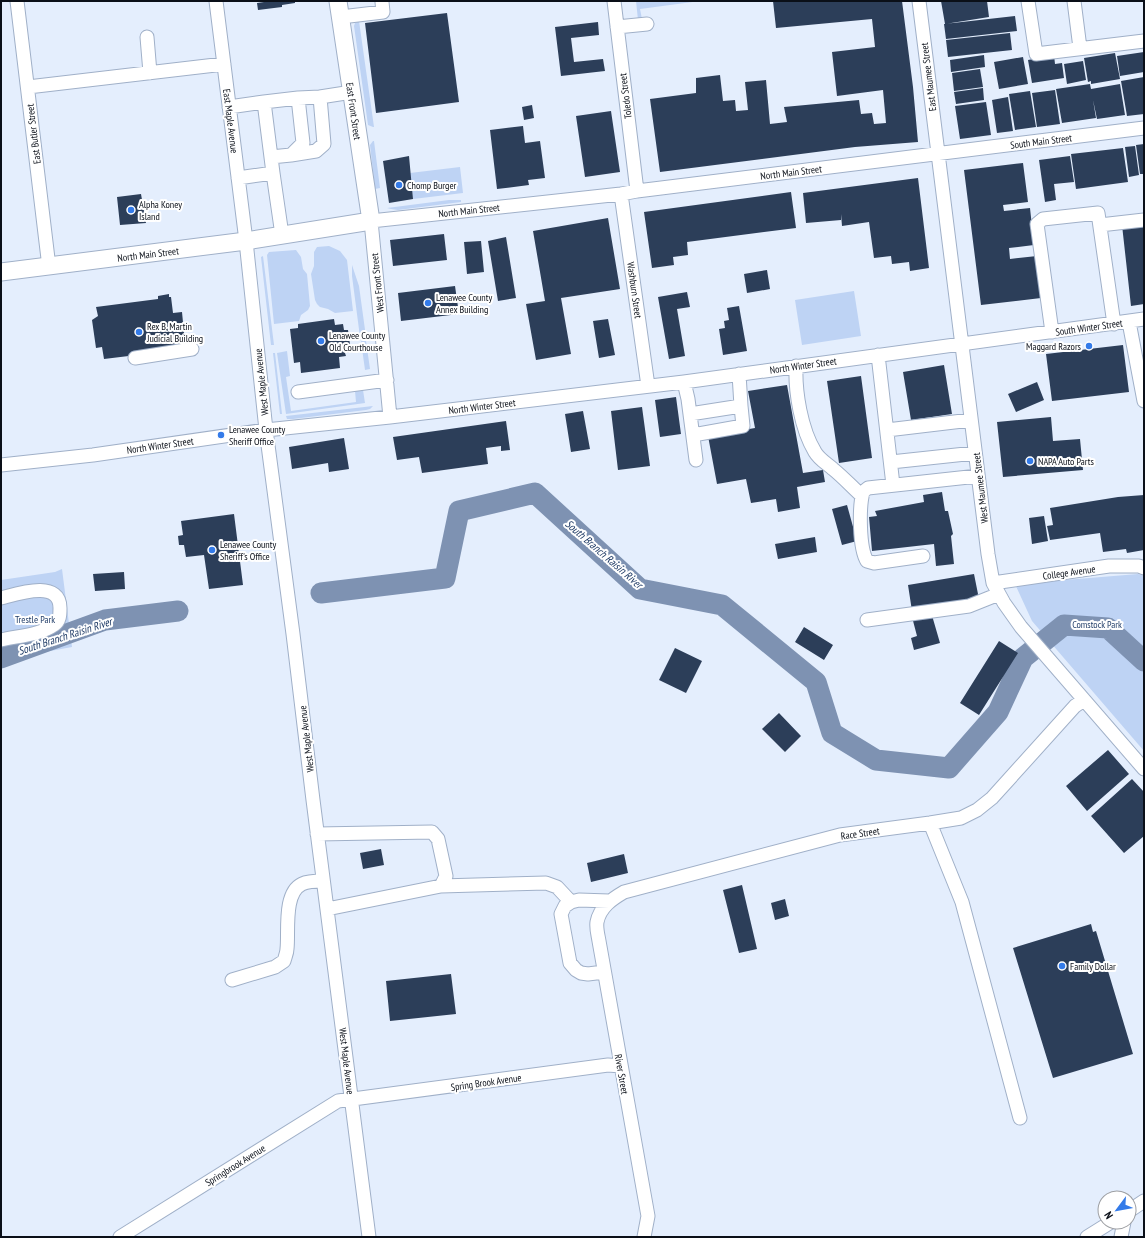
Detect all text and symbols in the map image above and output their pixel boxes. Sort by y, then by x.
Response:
street label: East Maumee Street [918,42,939,112]
street label: Toledo Street [616,72,635,119]
street label: East Front Street [343,82,364,141]
street label: East Maple Avenue [220,88,241,154]
street label: East Butler Street [23,103,44,165]
street label: South Main Street [1010,131,1073,152]
street label: North Main Street [760,162,823,183]
place label: Chomp Burger [407,179,457,192]
marker: Chomp Burger [394,180,404,190]
place label: Alpha Koney Island [139,198,182,223]
street label: North Main Street [438,201,501,220]
marker: Alpha Koney Island [126,205,136,215]
street label: North Main Street [117,244,180,265]
street label: West Front Street [368,252,387,313]
street label: Washburn Street [624,261,645,319]
place label: Lenawee County Annex Building [436,291,492,316]
marker: Lenawee County Annex Building [423,298,433,308]
street label: South Winter Street [1055,316,1124,339]
place label: Rex B. Martin Judicial Building [146,320,203,345]
marker: Rex B. Martin Judicial Building [134,327,144,337]
place label: Lenawee County Old Courthouse [329,329,385,354]
marker: Lenawee County Old Courthouse [316,336,326,346]
place label: Maggard Razors [1026,340,1082,353]
marker: Maggard Razors [1084,341,1094,351]
street label: West Maple Avenue [252,348,271,416]
street label: North Winter Street [769,354,838,377]
street label: North Winter Street [448,396,517,417]
place label: Lenawee County Sheriff Office [229,423,285,448]
marker: Lenawee County Sheriff Office [216,430,226,440]
street label: North Winter Street [126,434,195,457]
street label: West Maumee Street [970,452,991,524]
place label: NAPA Auto Parts [1038,455,1094,468]
marker: NAPA Auto Parts [1025,456,1035,466]
water label: South Branch Raisin River [563,517,647,593]
place label: Lenawee County Sheriff's Office [220,538,276,563]
marker: Lenawee County Sheriff's Office [207,545,217,555]
street label: College Avenue [1042,562,1096,583]
park label: Trestle Park [15,613,55,626]
water label: South Branch Raisin River [16,614,116,658]
park label: Comstock Park [1072,618,1122,631]
street label: West Maple Avenue [296,705,317,773]
street label: Race Street [840,824,881,843]
place label: Family Dollar [1070,960,1116,973]
marker: Family Dollar [1057,961,1067,971]
street label: West Maple Avenue [336,1027,357,1095]
street label: River Street [612,1053,631,1095]
street label: Spring Brook Avenue [450,1071,522,1094]
street label: Springbrook Avenue [203,1142,268,1189]
north arrow [1097,1190,1137,1230]
text: N [1101,1209,1116,1222]

